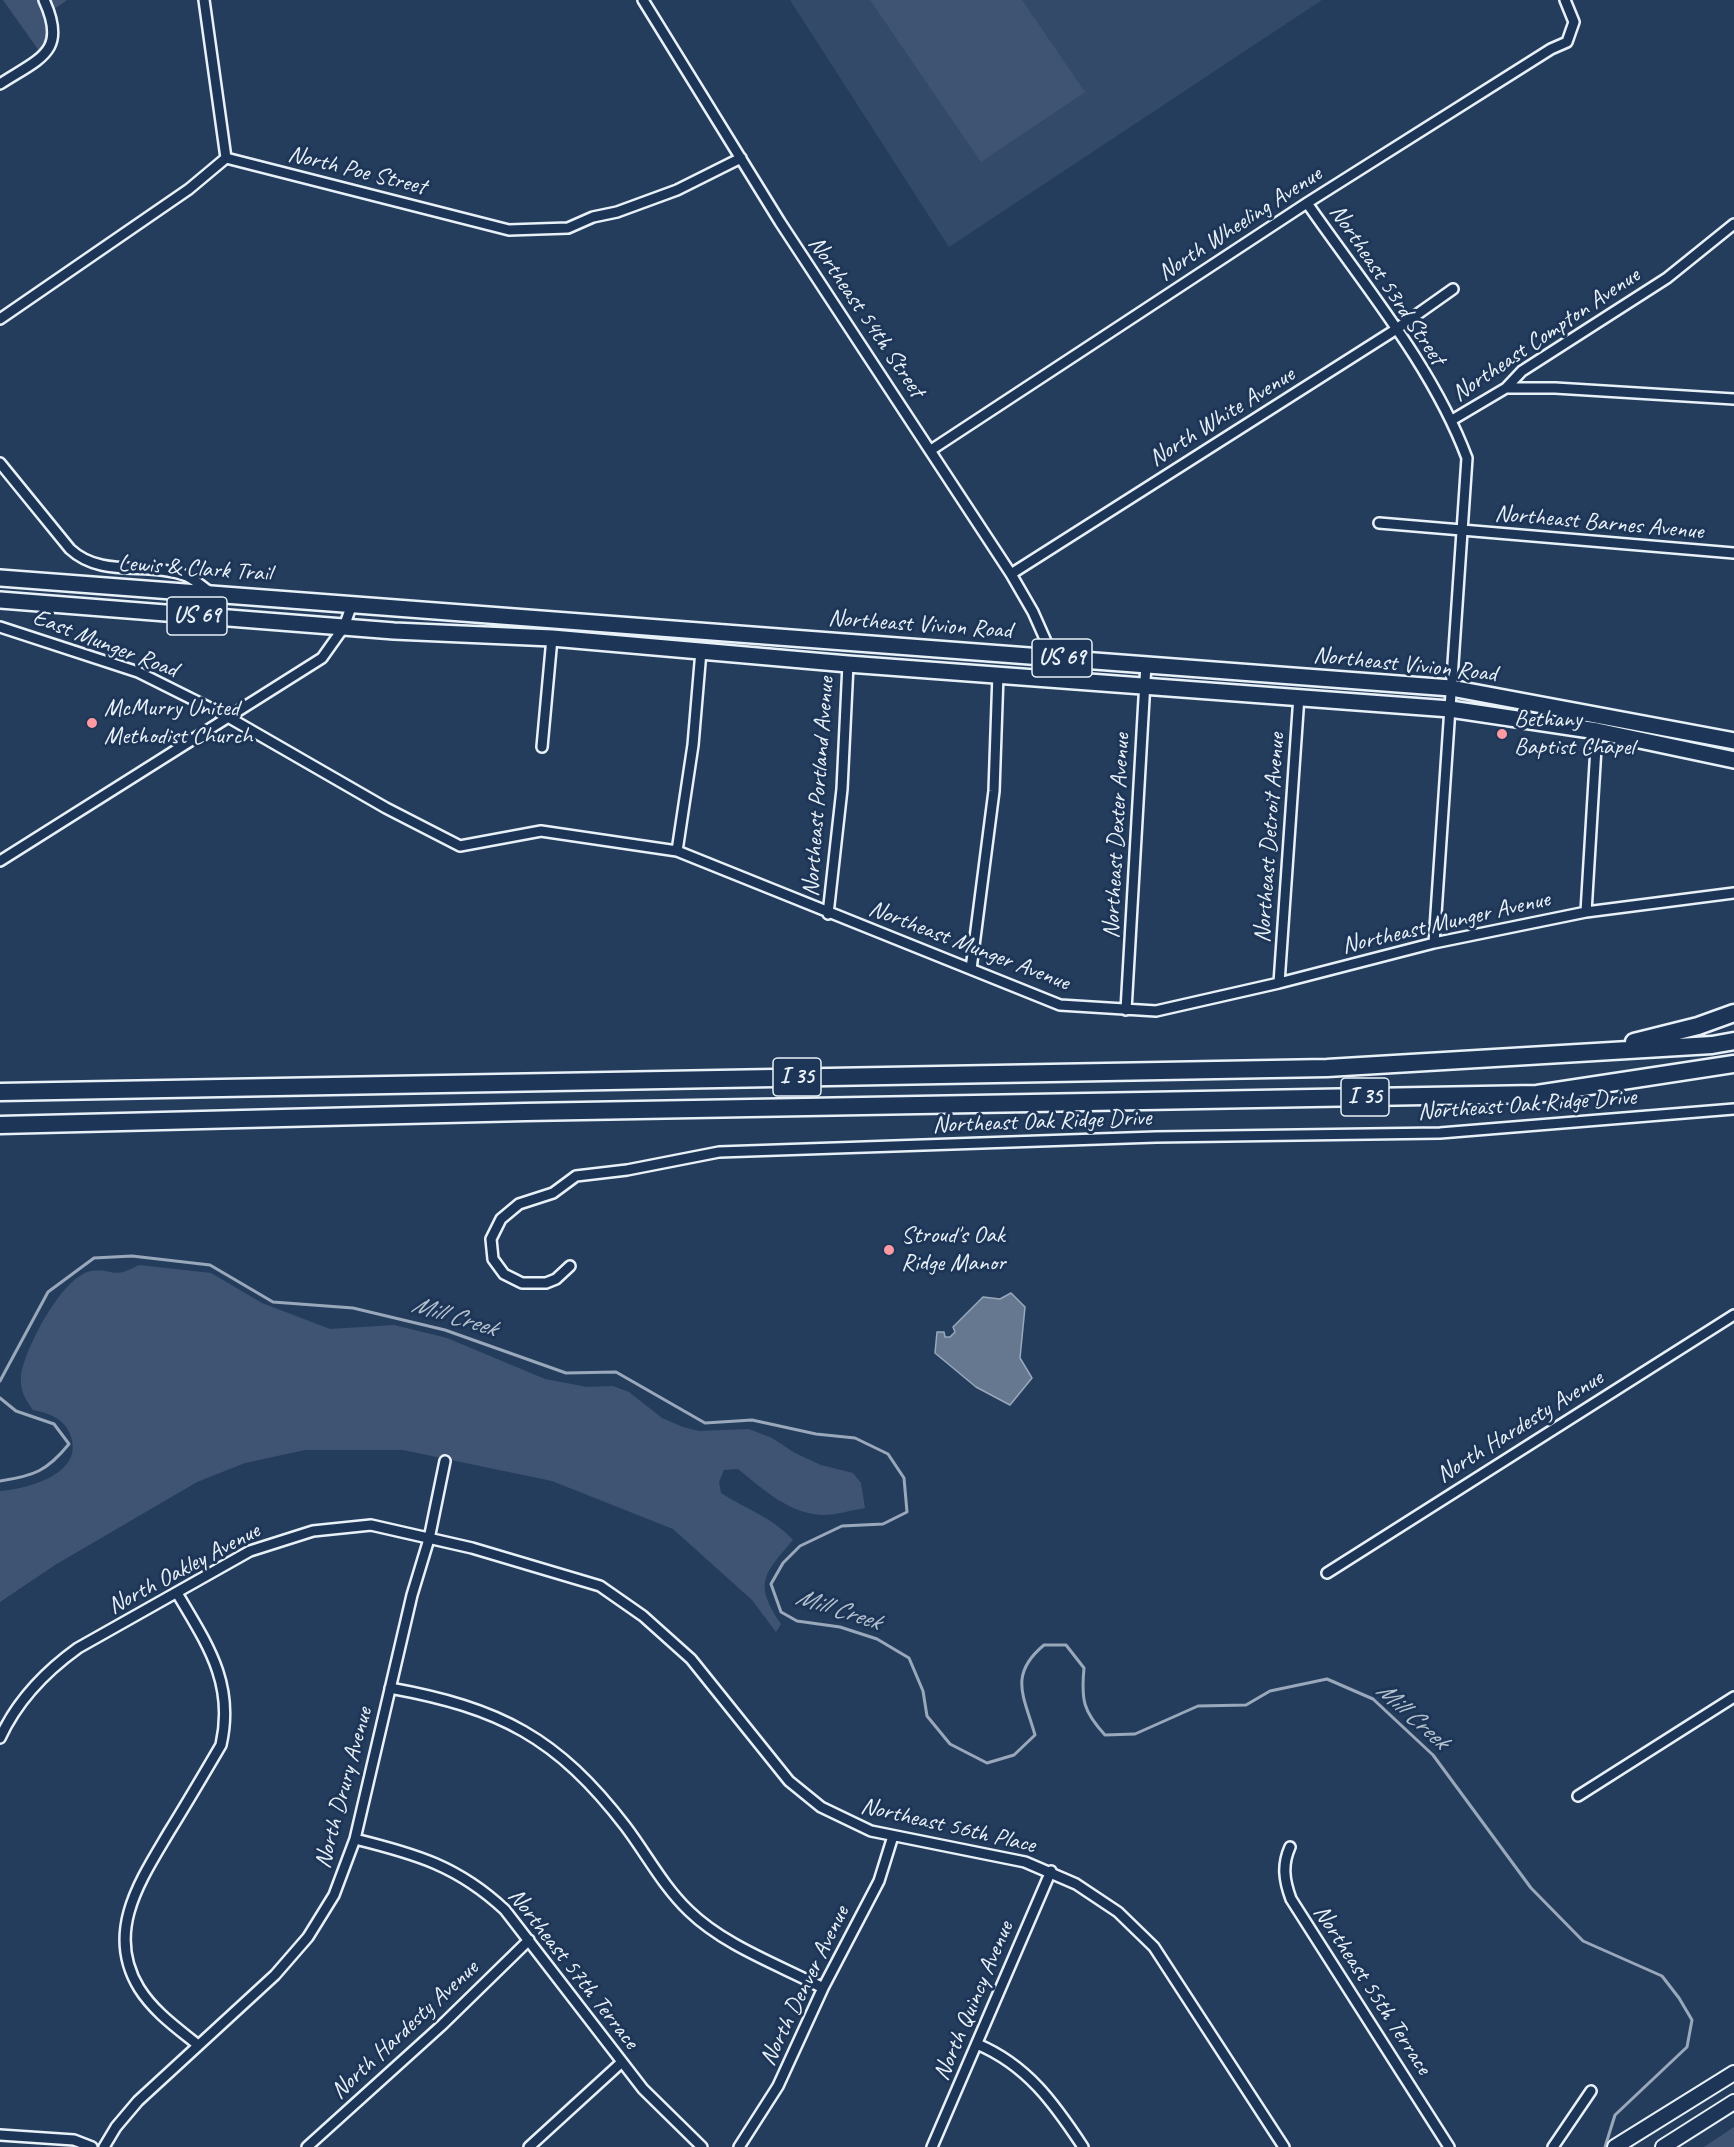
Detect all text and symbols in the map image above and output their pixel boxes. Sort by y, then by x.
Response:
street label: North Poe Street [285,140,429,202]
street label: North Wheeling Avenue [1153,160,1327,288]
street label: Northeast 53rd Street [1323,199,1451,371]
street label: Northeast 54th Street [801,231,931,403]
street label: Northeast Compton Avenue [1447,261,1645,409]
street label: North White Avenue [1144,361,1300,473]
street label: Northeast Barnes Avenue [1494,500,1704,546]
street label: Lewis & Clark Trail [117,549,273,589]
road number: US 69 [167,597,227,635]
street label: East Munger Road [29,603,181,685]
street label: Northeast Vivion Road [827,604,1013,646]
road number: US 69 [1032,639,1092,677]
street label: Northeast Vivion Road [1312,641,1498,689]
street label: Northeast Portland Avenue [797,676,841,898]
place label: McMurry United Methodist Church [104,695,252,751]
place label: Bethany Baptist Chapel [1514,706,1634,762]
marker: McMurry United Methodist Church [85,716,99,730]
marker: Bethany Baptist Chapel [1495,727,1509,741]
street label: Northeast Detroit Avenue [1248,732,1292,944]
street label: Northeast Dexter Avenue [1097,733,1137,939]
street label: Northeast Munger Avenue [1339,885,1553,961]
street label: Northeast Munger Avenue [865,894,1073,998]
road number: I 35 [773,1058,821,1096]
road number: I 35 [1341,1078,1389,1116]
street label: Northeast Oak Ridge Drive [1417,1083,1637,1127]
street label: Northeast Oak Ridge Drive [932,1104,1152,1140]
place label: Stroud's Oak Ridge Manor [901,1222,1006,1278]
marker: Stroud's Oak Ridge Manor [882,1243,896,1257]
water label: Mill Creek [408,1289,500,1345]
street label: North Hardesty Avenue [1431,1364,1609,1490]
street label: North Oakley Avenue [103,1517,265,1621]
water label: Mill Creek [792,1582,884,1638]
water label: Mill Creek [1369,1675,1455,1757]
street label: North Drury Avenue [309,1704,379,1872]
street label: Northeast 56th Place [858,1792,1038,1860]
street label: Northeast 57th Terrace [501,1883,645,2055]
street label: Northeast 55th Terrace [1306,1900,1438,2080]
street label: North Denver Avenue [754,1901,856,2071]
street label: North Quincy Avenue [928,1917,1020,2085]
street label: North Hardesty Avenue [325,1954,485,2106]

